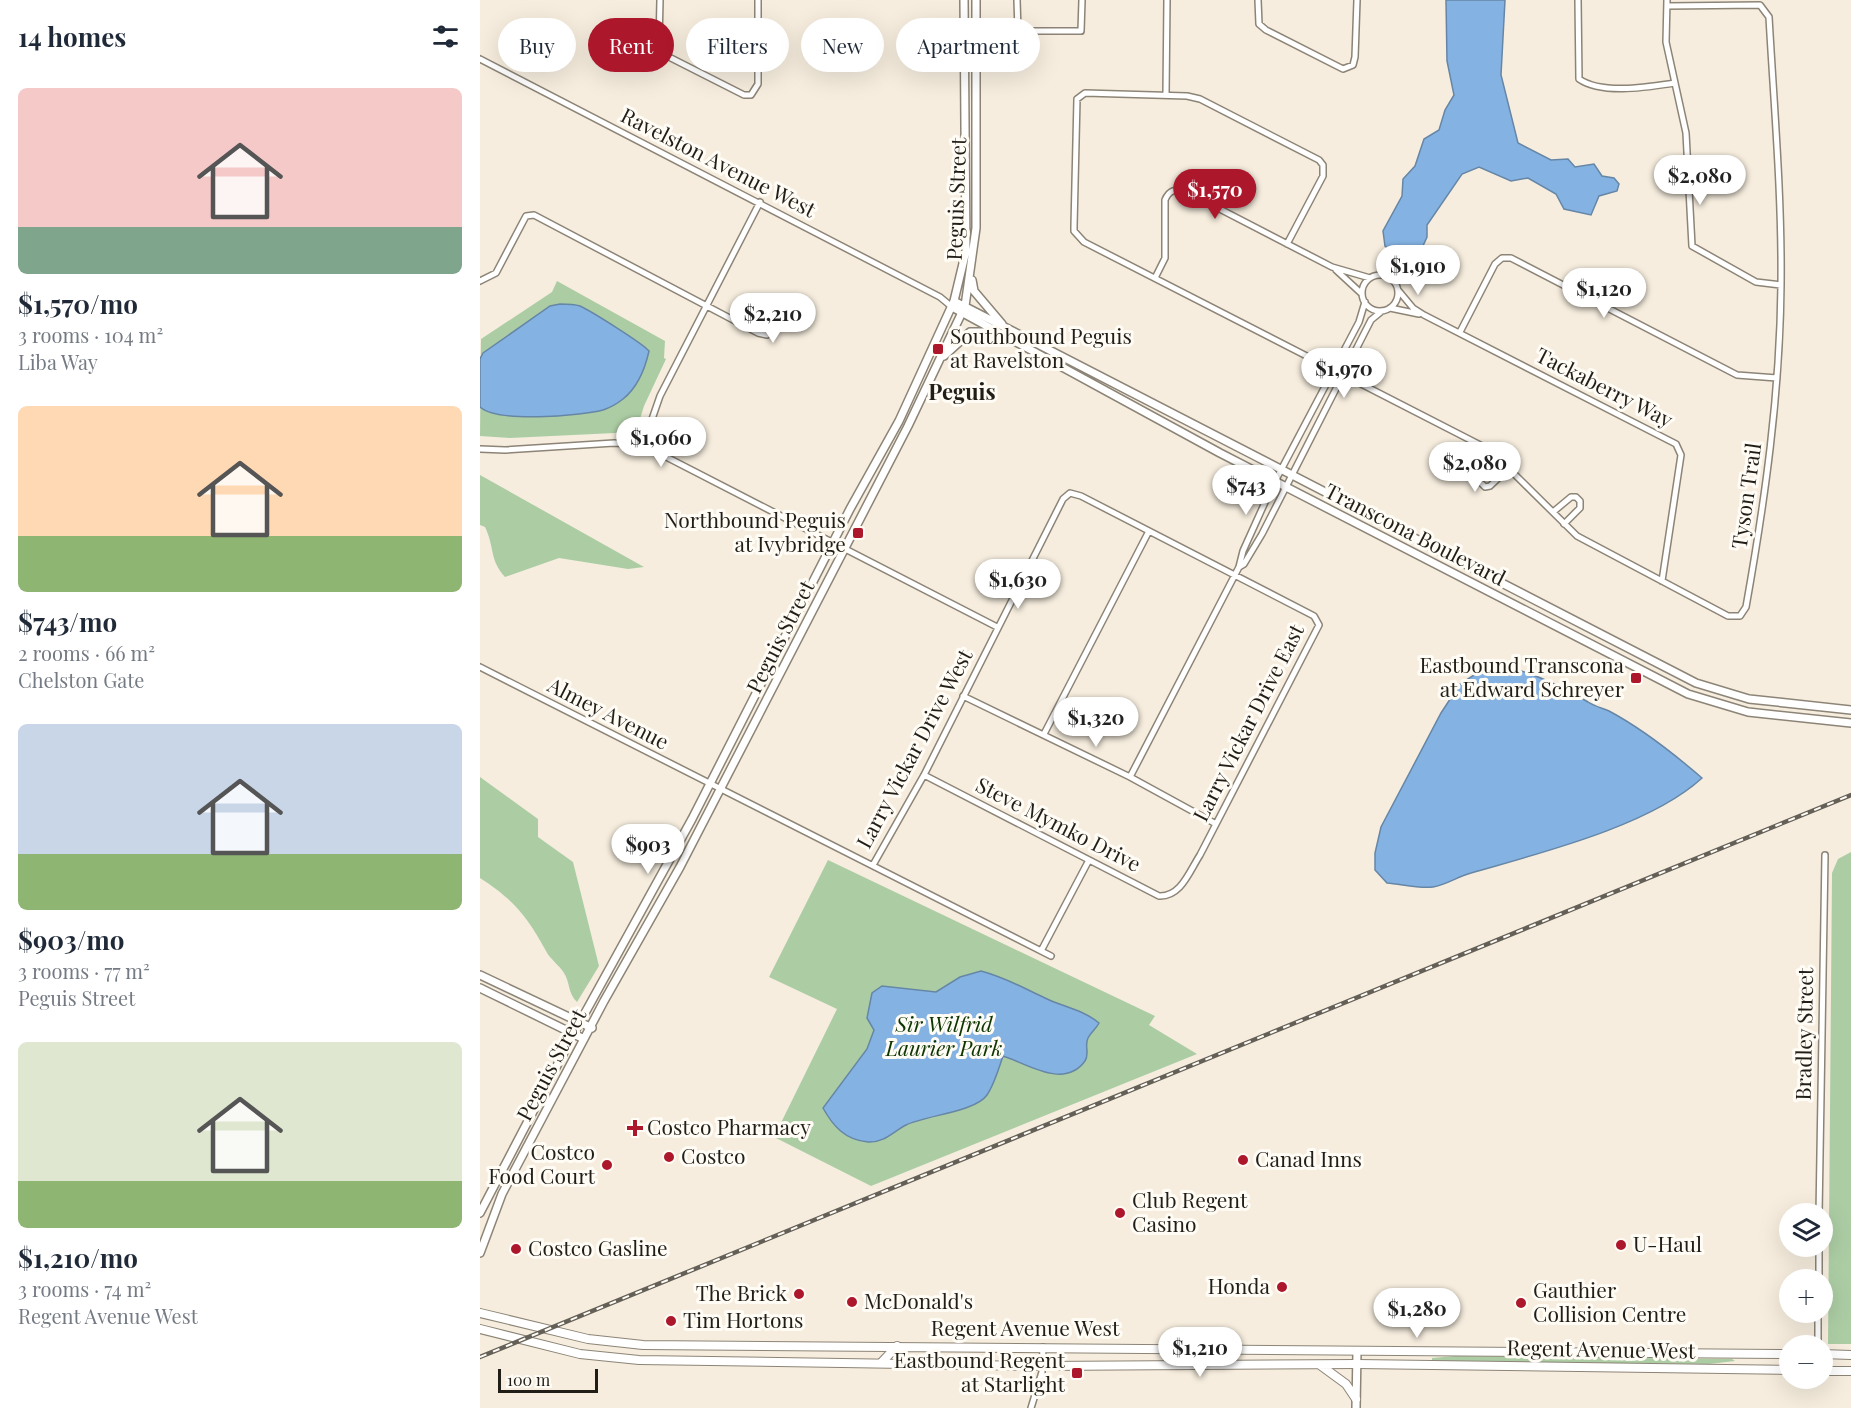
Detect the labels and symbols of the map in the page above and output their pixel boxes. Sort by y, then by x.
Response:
street label: Ravelston Avenue West [617,100,821,223]
street label: Peguis Street [939,136,971,261]
pin: $2,080 [1651,155,1749,206]
pin: $1,570 [1166,169,1264,220]
pin: $1,910 [1369,245,1467,296]
pin: $1,120 [1555,268,1653,319]
pin: $2,210 [724,293,822,344]
place label: Southbound Peguis at Ravelston [950,321,1132,373]
street label: Tackaberry Way [1532,340,1678,433]
marker: Southbound Peguis at Ravelston [931,342,945,356]
pin: $1,970 [1295,348,1393,399]
district label: Peguis [928,376,996,406]
pin: $1,060 [612,417,710,468]
street label: Tyson Trail [1724,441,1766,550]
pin: $2,080 [1426,442,1524,493]
pin: $743 [1210,465,1282,516]
street label: Transcona Boulevard [1321,476,1511,591]
place label: Northbound Peguis at Ivybridge [664,505,846,557]
marker: Northbound Peguis at Ivybridge [851,526,865,540]
pin: $1,630 [969,559,1067,610]
street label: Peguis Street [739,574,820,697]
street label: Larry Vickar Drive East [1185,618,1309,825]
street label: Larry Vickar Drive West [849,643,978,853]
place label: Eastbound Transcona at Edward Schreyer [1419,650,1625,702]
street label: Almey Avenue [543,669,674,755]
marker: Eastbound Transcona at Edward Schreyer [1629,671,1643,685]
pin: $1,320 [1047,697,1145,748]
street label: Steve Mymko Drive [972,770,1146,877]
pin: $903 [612,824,684,875]
street label: Bradley Street [1788,967,1818,1101]
street label: Peguis Street [509,1003,592,1125]
park label: Sir Wilfrid Laurier Park [885,1009,1003,1061]
place label: Costco Pharmacy [647,1112,811,1140]
marker: Costco Pharmacy [628,1121,642,1135]
place label: Costco Food Court [488,1137,596,1189]
place label: Costco [681,1141,746,1169]
place label: Canad Inns [1255,1144,1362,1172]
marker: Costco [662,1150,676,1164]
marker: Canad Inns [1236,1153,1250,1167]
marker: Costco Food Court [600,1158,614,1172]
place label: Club Regent Casino [1132,1185,1248,1237]
marker: Club Regent Casino [1113,1206,1127,1220]
place label: U-Haul [1633,1229,1702,1257]
place label: Costco Gasline [528,1233,668,1261]
marker: U-Haul [1614,1238,1628,1252]
marker: Costco Gasline [509,1242,523,1256]
place label: Honda [1208,1271,1271,1299]
place label: Gauthier Collision Centre [1533,1275,1686,1327]
place label: The Brick [696,1278,787,1306]
marker: Honda [1275,1280,1289,1294]
place label: McDonald's [864,1286,973,1314]
marker: The Brick [792,1287,806,1301]
pin: $1,280 [1368,1288,1466,1339]
marker: McDonald's [845,1295,859,1309]
marker: Gauthier Collision Centre [1514,1296,1528,1310]
place label: Tim Hortons [683,1305,803,1333]
street label: Regent Avenue West [931,1313,1120,1341]
marker: Tim Hortons [664,1314,678,1328]
pin: $1,210 [1151,1327,1249,1378]
street label: Regent Avenue West [1506,1332,1696,1364]
place label: Eastbound Regent at Starlight [894,1345,1066,1397]
scale bar [498,1366,598,1394]
marker: Eastbound Regent at Starlight [1070,1366,1084,1380]

